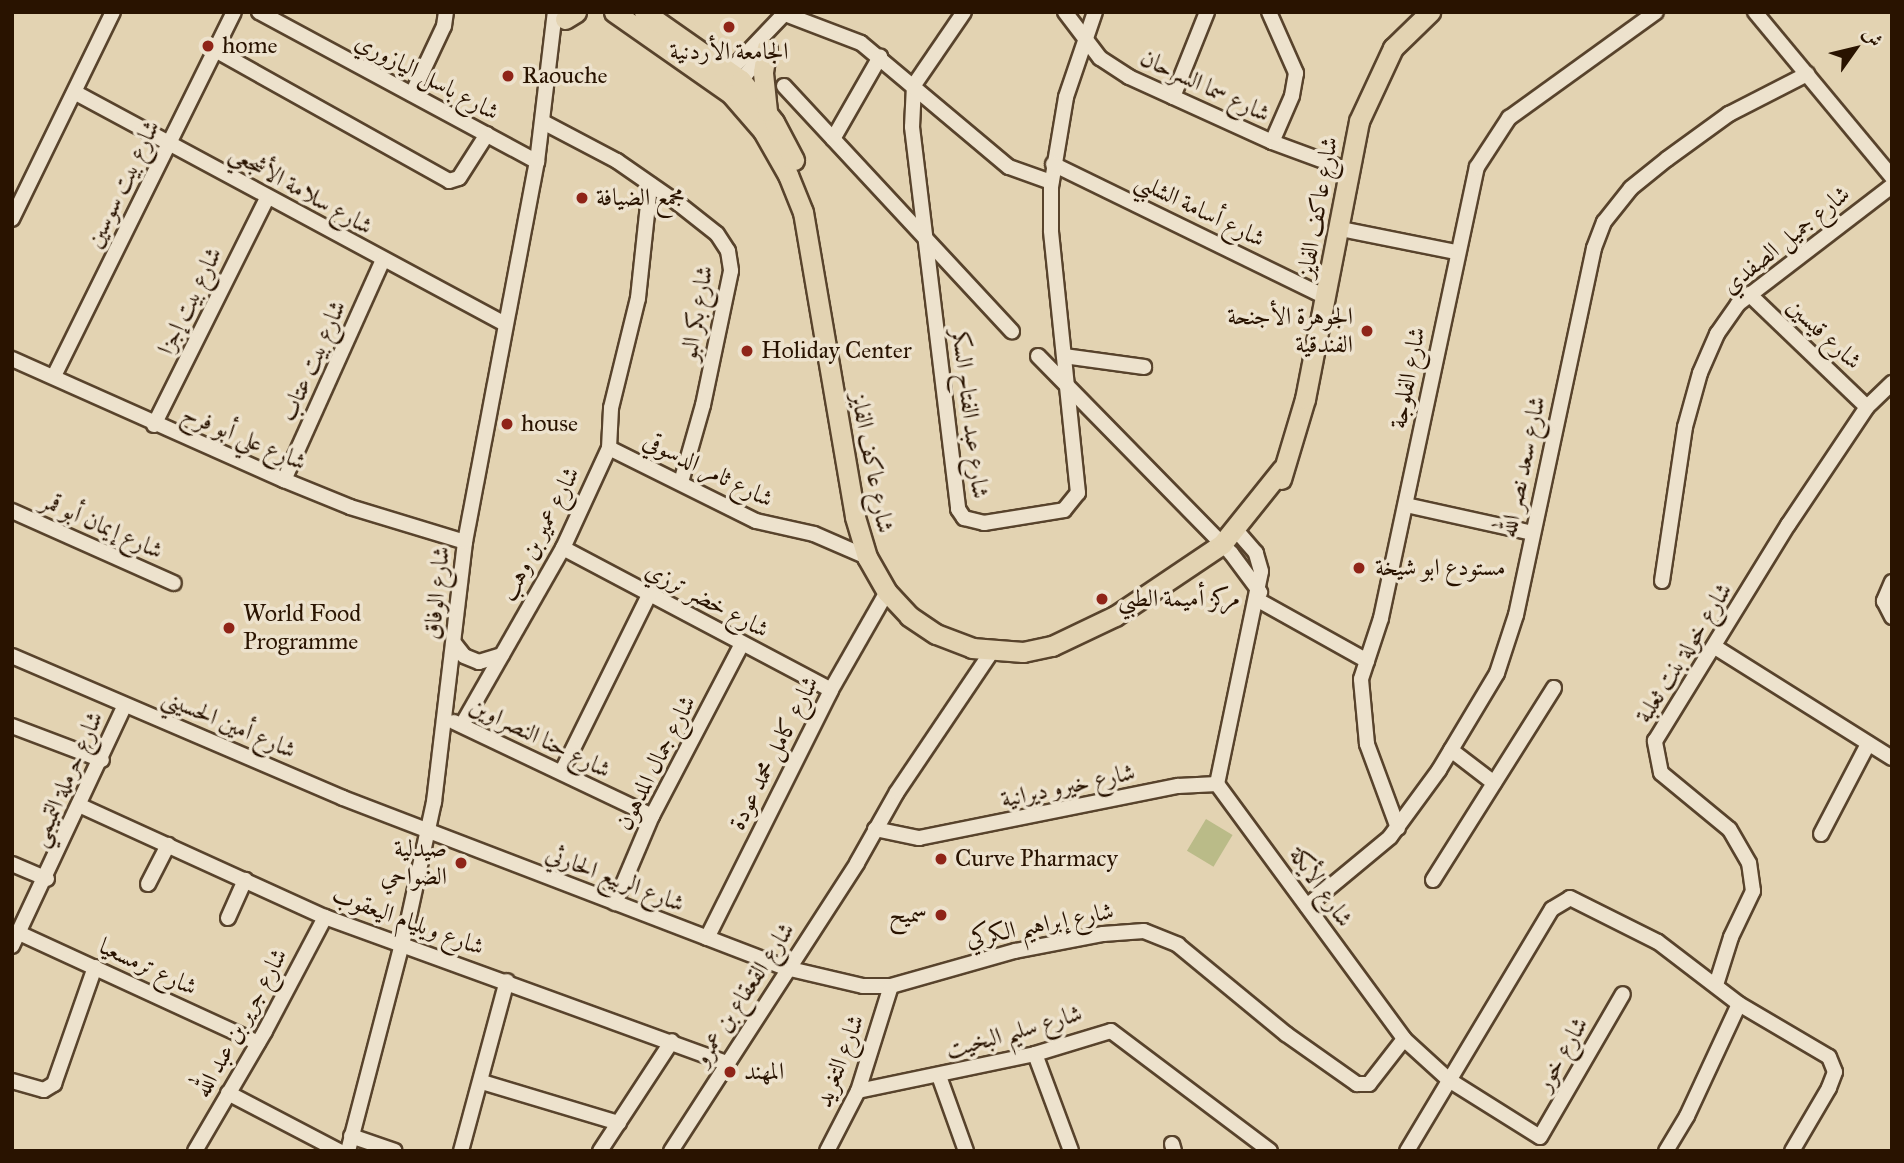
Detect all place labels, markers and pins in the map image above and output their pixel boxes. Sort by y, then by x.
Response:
marker: الجامعة الأردنية [721,19,737,35]
place label: home [222,32,278,60]
marker: home [200,38,216,54]
place label: الجامعة الأردنية [670,38,788,66]
place label: Raouche [522,62,607,90]
marker: Raouche [500,68,516,84]
place label: مجمع الضيافة [596,184,685,212]
marker: مجمع الضيافة [574,190,590,206]
place label: الجوهرة الأجنحة الفندقية [1227,303,1353,359]
marker: الجوهرة الأجنحة الفندقية [1359,323,1375,339]
place label: Holiday Center [761,337,912,365]
marker: Holiday Center [739,343,755,359]
place label: house [521,410,578,438]
marker: house [499,416,515,432]
place label: مستودع ابو شيخة [1375,554,1506,582]
marker: مستودع ابو شيخة [1349,558,1369,578]
place label: مركز أميمة الطبي [1118,585,1240,613]
marker: مركز أميمة الطبي [1092,589,1112,609]
place label: World Food Programme [243,600,361,656]
marker: World Food Programme [221,620,237,636]
place label: صيدلية الضواحي [381,835,447,891]
place label: Curve Pharmacy [955,845,1118,873]
marker: Curve Pharmacy [933,851,949,867]
marker: صيدلية الضواحي [453,855,469,871]
place label: سميح [889,901,927,929]
marker: سميح [933,907,949,923]
place label: المهند [744,1058,784,1086]
marker: المهند [722,1064,738,1080]

